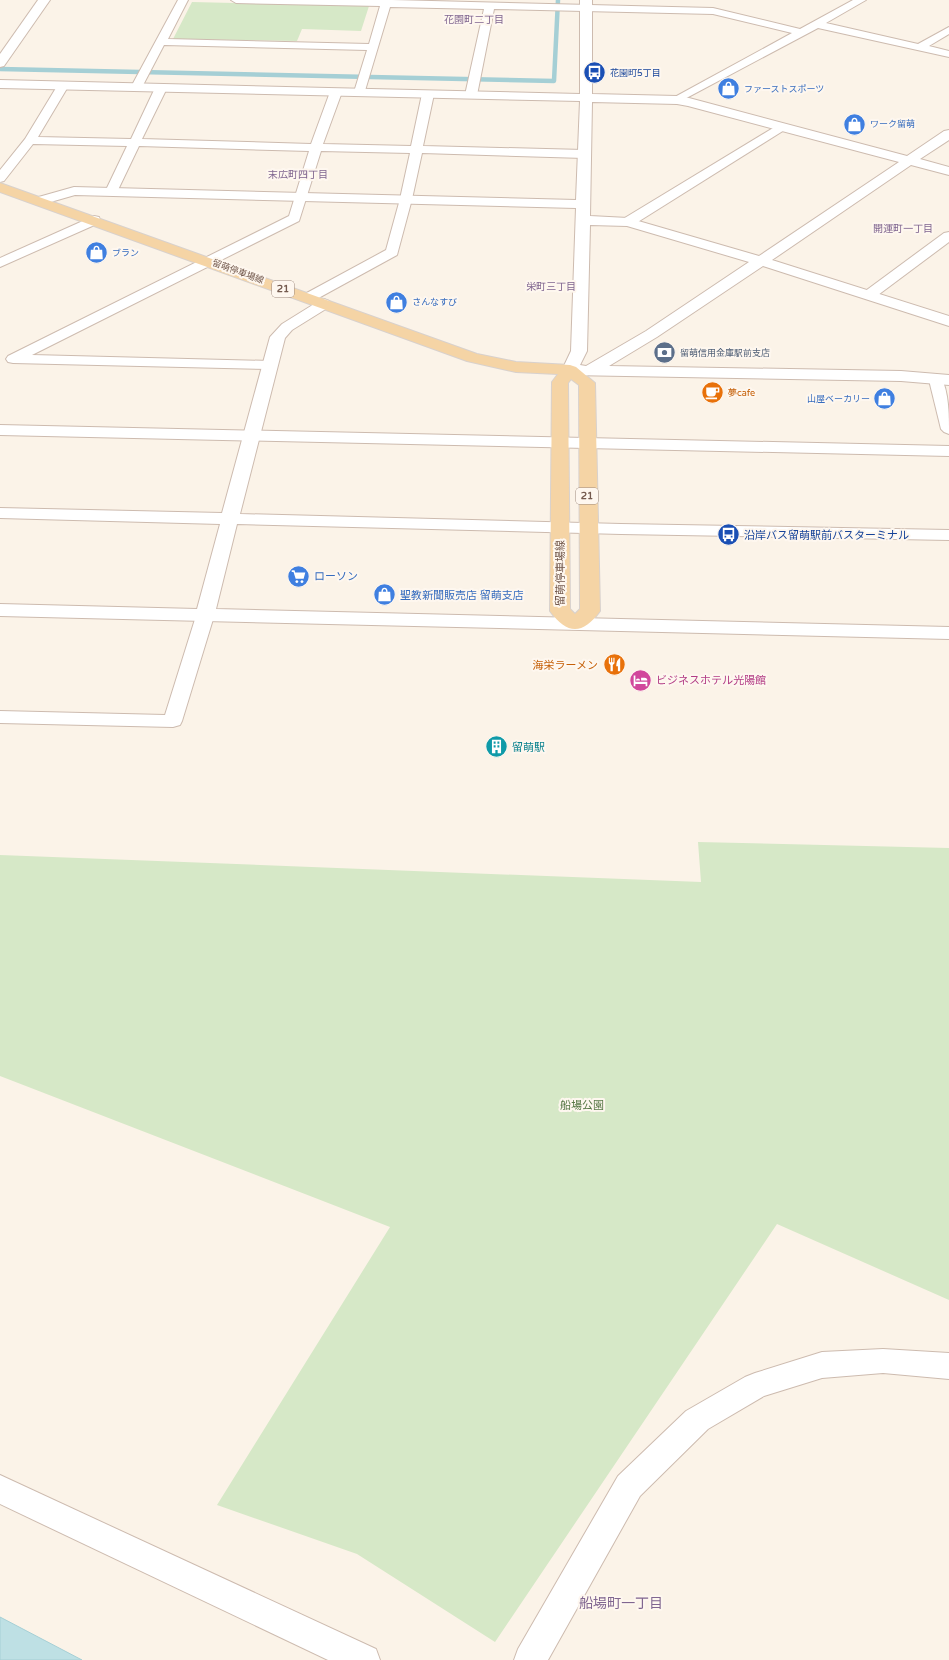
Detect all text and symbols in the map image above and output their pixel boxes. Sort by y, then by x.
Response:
district label: 花園町二丁目 [444,14,504,26]
bus stop icon: 花園町5丁目 [581,60,607,86]
place label: 花園町5丁目 [610,68,661,79]
shop icon: ファーストスポーツ [716,76,742,102]
place label: ファーストスポーツ [744,84,824,95]
shop icon: ワーク留萌 [841,111,867,137]
place label: ワーク留萌 [870,119,915,130]
district label: 末広町四丁目 [268,169,328,181]
district label: 開運町一丁目 [873,223,933,235]
shop icon: ブラン [83,240,109,266]
place label: ブラン [112,248,139,259]
street label: 留萌停車場線 [211,258,266,287]
road number: 21 [272,281,294,297]
district label: 栄町三丁目 [526,281,576,293]
shop icon: さんなすび [384,289,410,315]
place label: さんなすび [412,297,457,308]
bank icon: 留萌信用金庫駅前支店 [651,340,677,366]
place label: 留萌信用金庫駅前支店 [680,348,770,359]
cafe icon: 夢cafe [699,380,725,406]
shop icon: 山屋ベーカリー [872,386,898,412]
place label: 夢cafe [728,388,755,399]
place label: 山屋ベーカリー [807,394,870,405]
road number: 21 [576,488,598,504]
bus stop icon: 沿岸バス留萌駅前バスターミナル [716,522,742,548]
place label: 沿岸バス留萌駅前バスターミナル [744,529,909,542]
street label: 留萌停車場線 [554,540,567,606]
supermarket icon: ローソン [286,563,312,589]
place label: ローソン [314,570,358,583]
shop icon: 聖教新聞販売店 留萌支店 [372,582,398,608]
place label: 聖教新聞販売店 留萌支店 [400,589,524,602]
restaurant icon: 海栄ラーメン [601,652,627,678]
place label: 海栄ラーメン [532,659,598,672]
hotel icon: ビジネスホテル光陽館 [627,667,653,693]
place label: ビジネスホテル光陽館 [656,674,766,687]
building icon: 留萌駅 [483,734,509,760]
place label: 留萌駅 [512,741,545,754]
park label: 船場公園 [560,1099,604,1112]
district label: 船場町一丁目 [579,1595,663,1612]

